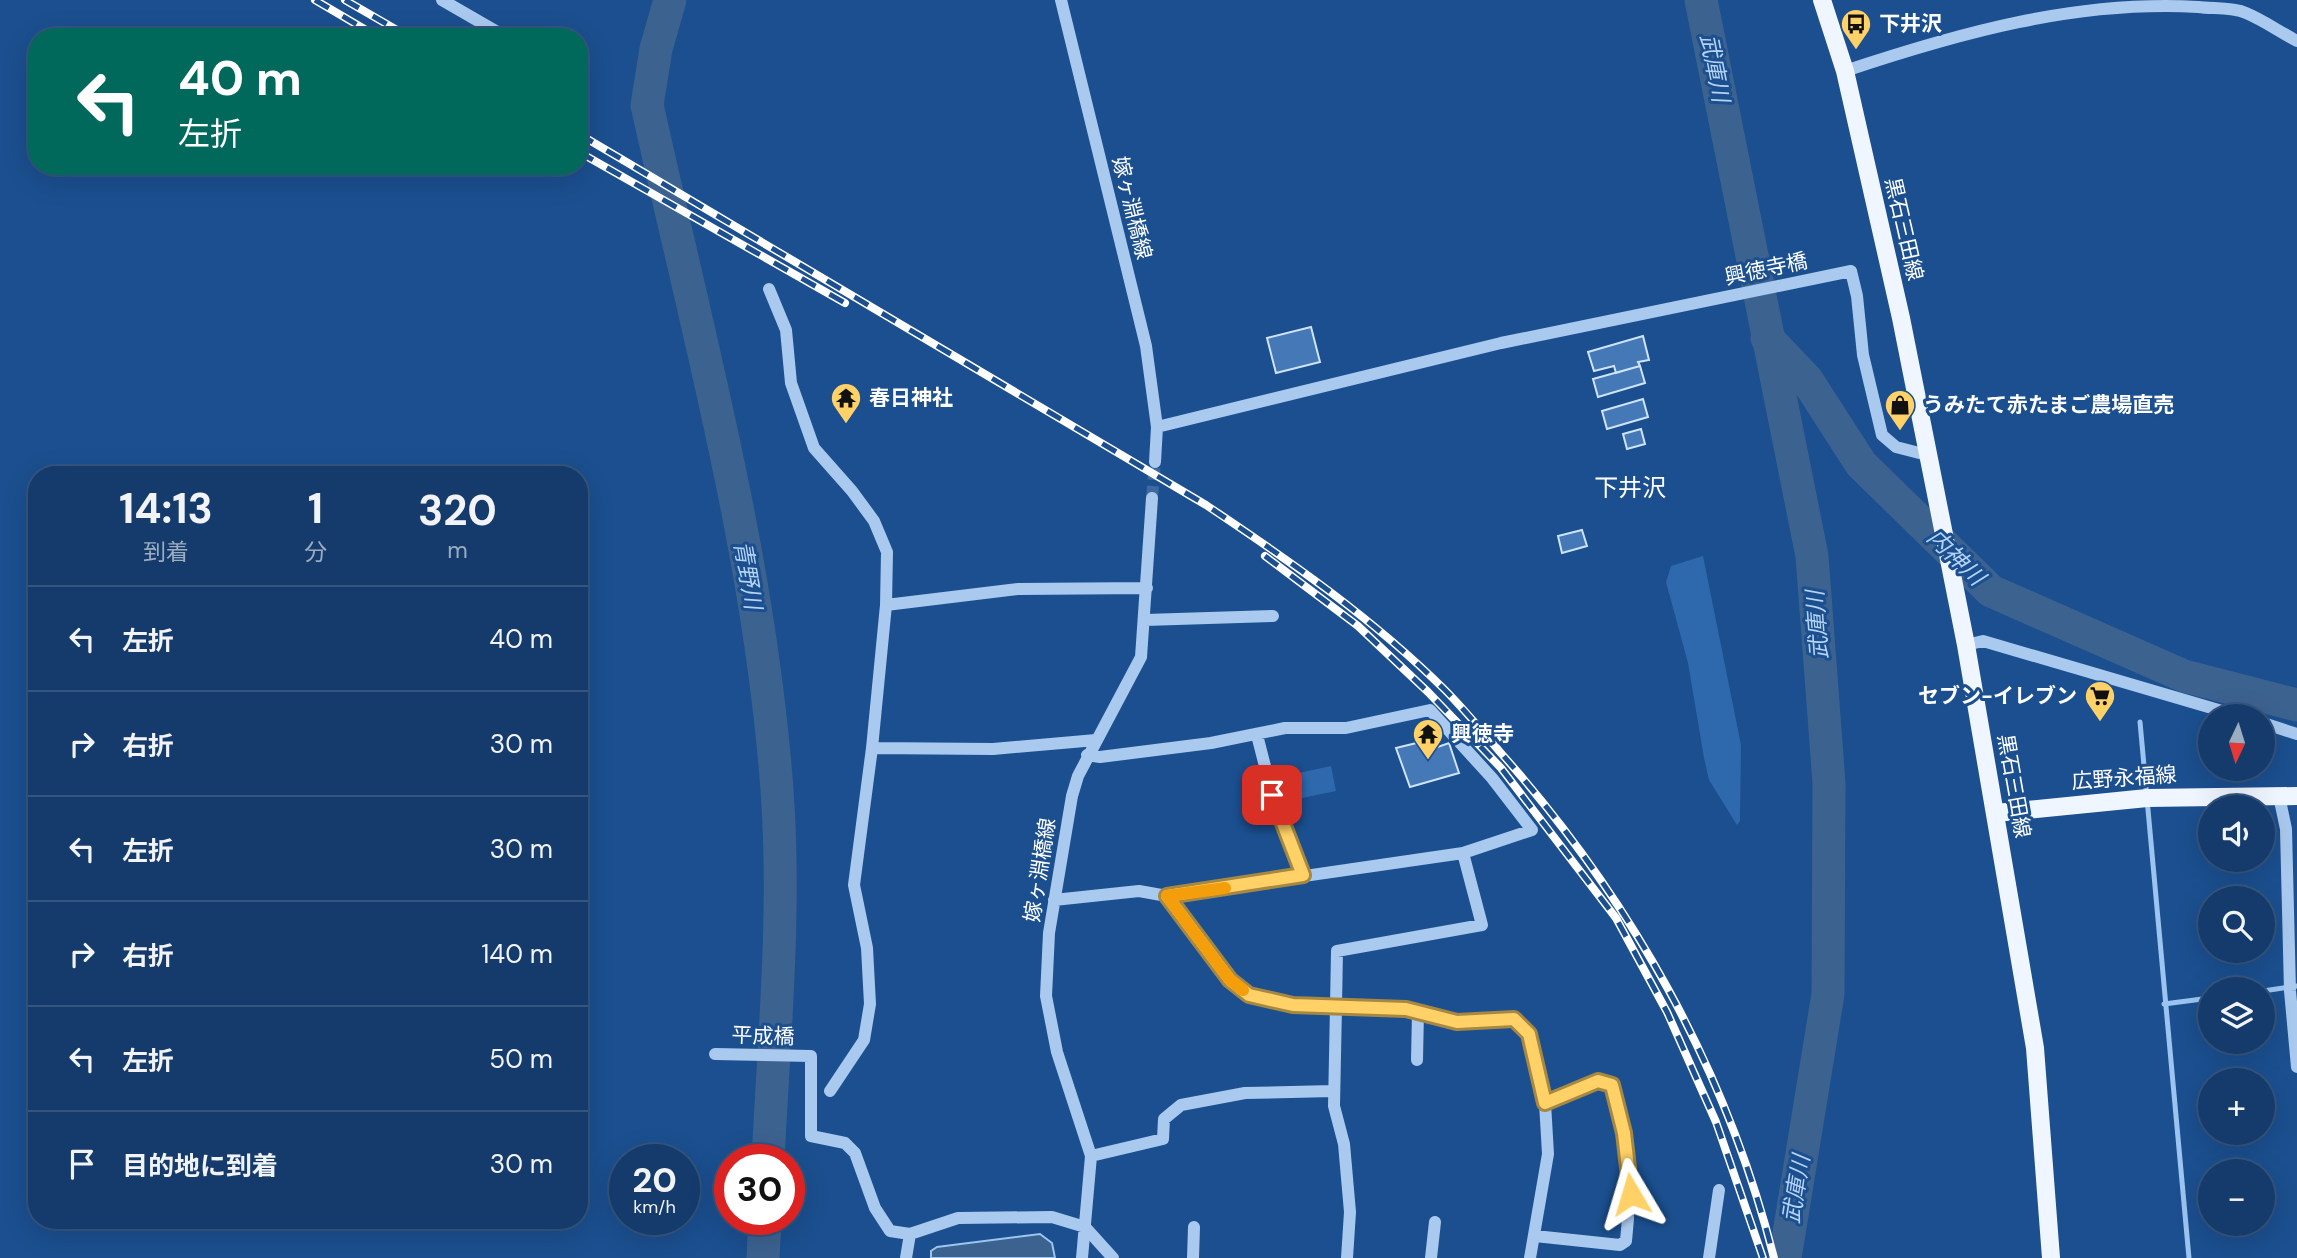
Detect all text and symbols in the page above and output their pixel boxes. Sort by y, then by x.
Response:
bus stop icon: 下井沢 [1839,7,1873,51]
place label: 下井沢 [1879,10,1942,38]
water label: 武庫川 [1694,31,1737,108]
text: 40 m [178,46,302,110]
icon: left [63,56,154,147]
text: 左折 [178,113,242,155]
street label: 嫁ヶ淵橋線 [1106,154,1158,262]
street label: 黒石三田線 [1879,175,1929,283]
street label: 興徳寺橋 [1722,247,1810,291]
temple icon: 春日神社 [829,381,863,425]
place label: 春日神社 [869,384,953,412]
shop icon: うみたて赤たまご農場直売 [1883,388,1917,432]
place label: うみたて赤たまご農場直売 [1923,391,2174,419]
district label: 下井沢 [1594,472,1666,503]
text: 14:13 [119,481,213,536]
text: 1 [308,481,323,536]
text: 320 [418,483,497,538]
water label: 内神川 [1921,522,1993,594]
text: m [447,535,468,565]
text: 到着 [143,537,189,567]
text: 分 [304,537,327,567]
water label: 青野川 [727,538,769,615]
water label: 武庫川 [1799,587,1834,660]
icon: left [63,620,101,658]
text: 40 m [489,622,553,656]
text: 左折 [122,624,174,658]
supermarket icon: セブン-イレブン [2083,679,2117,723]
place label: セブン-イレブン [1918,682,2077,710]
north arrow [2198,704,2275,780]
map controls [2198,704,2275,1236]
temple icon: 興徳寺 [1411,717,1445,761]
place label: 興徳寺 [1451,720,1514,748]
icon: right [63,725,101,763]
text: 30 m [490,727,553,761]
text: 右折 [122,729,174,763]
street label: 黒石三田線 [1991,732,2037,840]
street label: 広野永福線 [2071,760,2177,796]
pin [1242,765,1302,825]
icon: arrive [1253,776,1291,814]
button: sound [2198,795,2275,872]
street label: 嫁ヶ淵橋線 [1018,816,1062,924]
icon: left [63,830,101,868]
text: 30 m [490,832,553,866]
text: 左折 [122,834,174,868]
button: search [2198,886,2275,963]
icon: right [63,935,101,973]
text: 140 m [481,937,553,971]
text: 右折 [122,939,174,973]
button: layers [2198,977,2275,1054]
street label: 平成橋 [731,1021,795,1051]
icon: left [63,1040,101,1078]
text: 50 m [489,1042,553,1076]
text: 左折 [122,1044,174,1078]
button: + [2198,1068,2275,1145]
speed limit sign: 30 [714,1144,805,1235]
icon: arrive [63,1145,101,1183]
text: 30 m [490,1147,553,1181]
text: 目的地に到着 [122,1149,278,1183]
water label: 武庫川 [1776,1150,1817,1225]
text: 20 [632,1157,677,1203]
position arrow [1594,1157,1668,1231]
button: − [2198,1159,2275,1236]
text: km/h [633,1195,676,1219]

